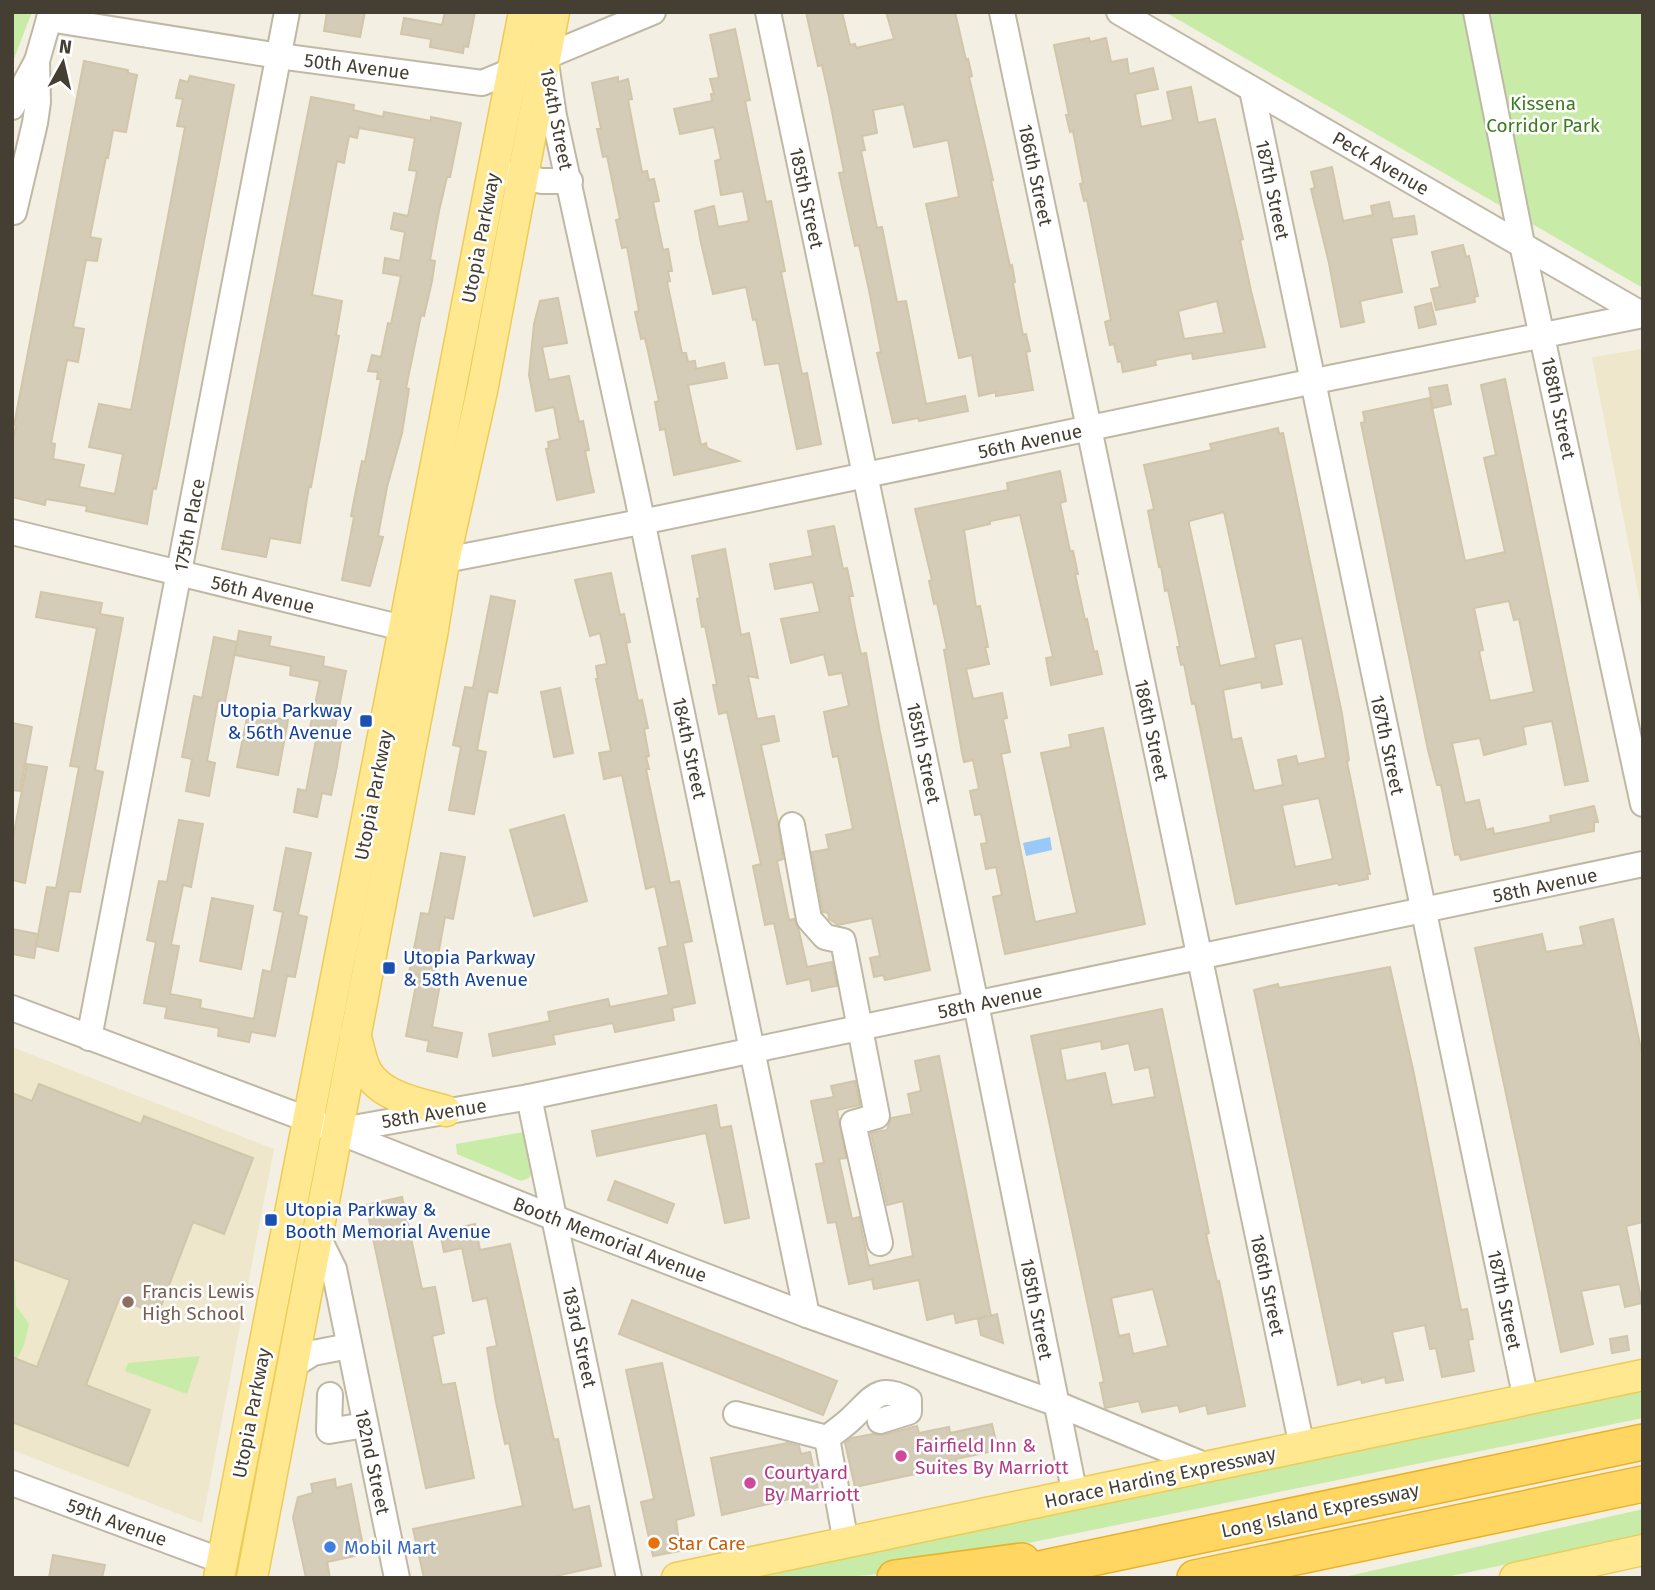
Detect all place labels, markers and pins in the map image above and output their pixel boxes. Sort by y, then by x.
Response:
place label: Utopia Parkway & 56th Avenue [220,699,353,744]
marker: Utopia Parkway & 56th Avenue [358,713,374,729]
place label: Utopia Parkway & 58th Avenue [403,946,536,991]
marker: Utopia Parkway & 58th Avenue [381,960,397,976]
place label: Utopia Parkway & Booth Memorial Avenue [285,1198,491,1243]
marker: Utopia Parkway & Booth Memorial Avenue [263,1212,279,1228]
place label: Francis Lewis High School [142,1280,254,1325]
marker: Francis Lewis High School [120,1294,136,1310]
place label: Fairfield Inn & Suites By Marriott [915,1434,1069,1479]
marker: Fairfield Inn & Suites By Marriott [893,1448,909,1464]
place label: Courtyard By Marriott [764,1461,860,1506]
marker: Courtyard By Marriott [742,1475,758,1491]
place label: Star Care [668,1532,746,1555]
marker: Star Care [646,1535,662,1551]
place label: Mobil Mart [344,1536,437,1559]
marker: Mobil Mart [322,1539,338,1555]

